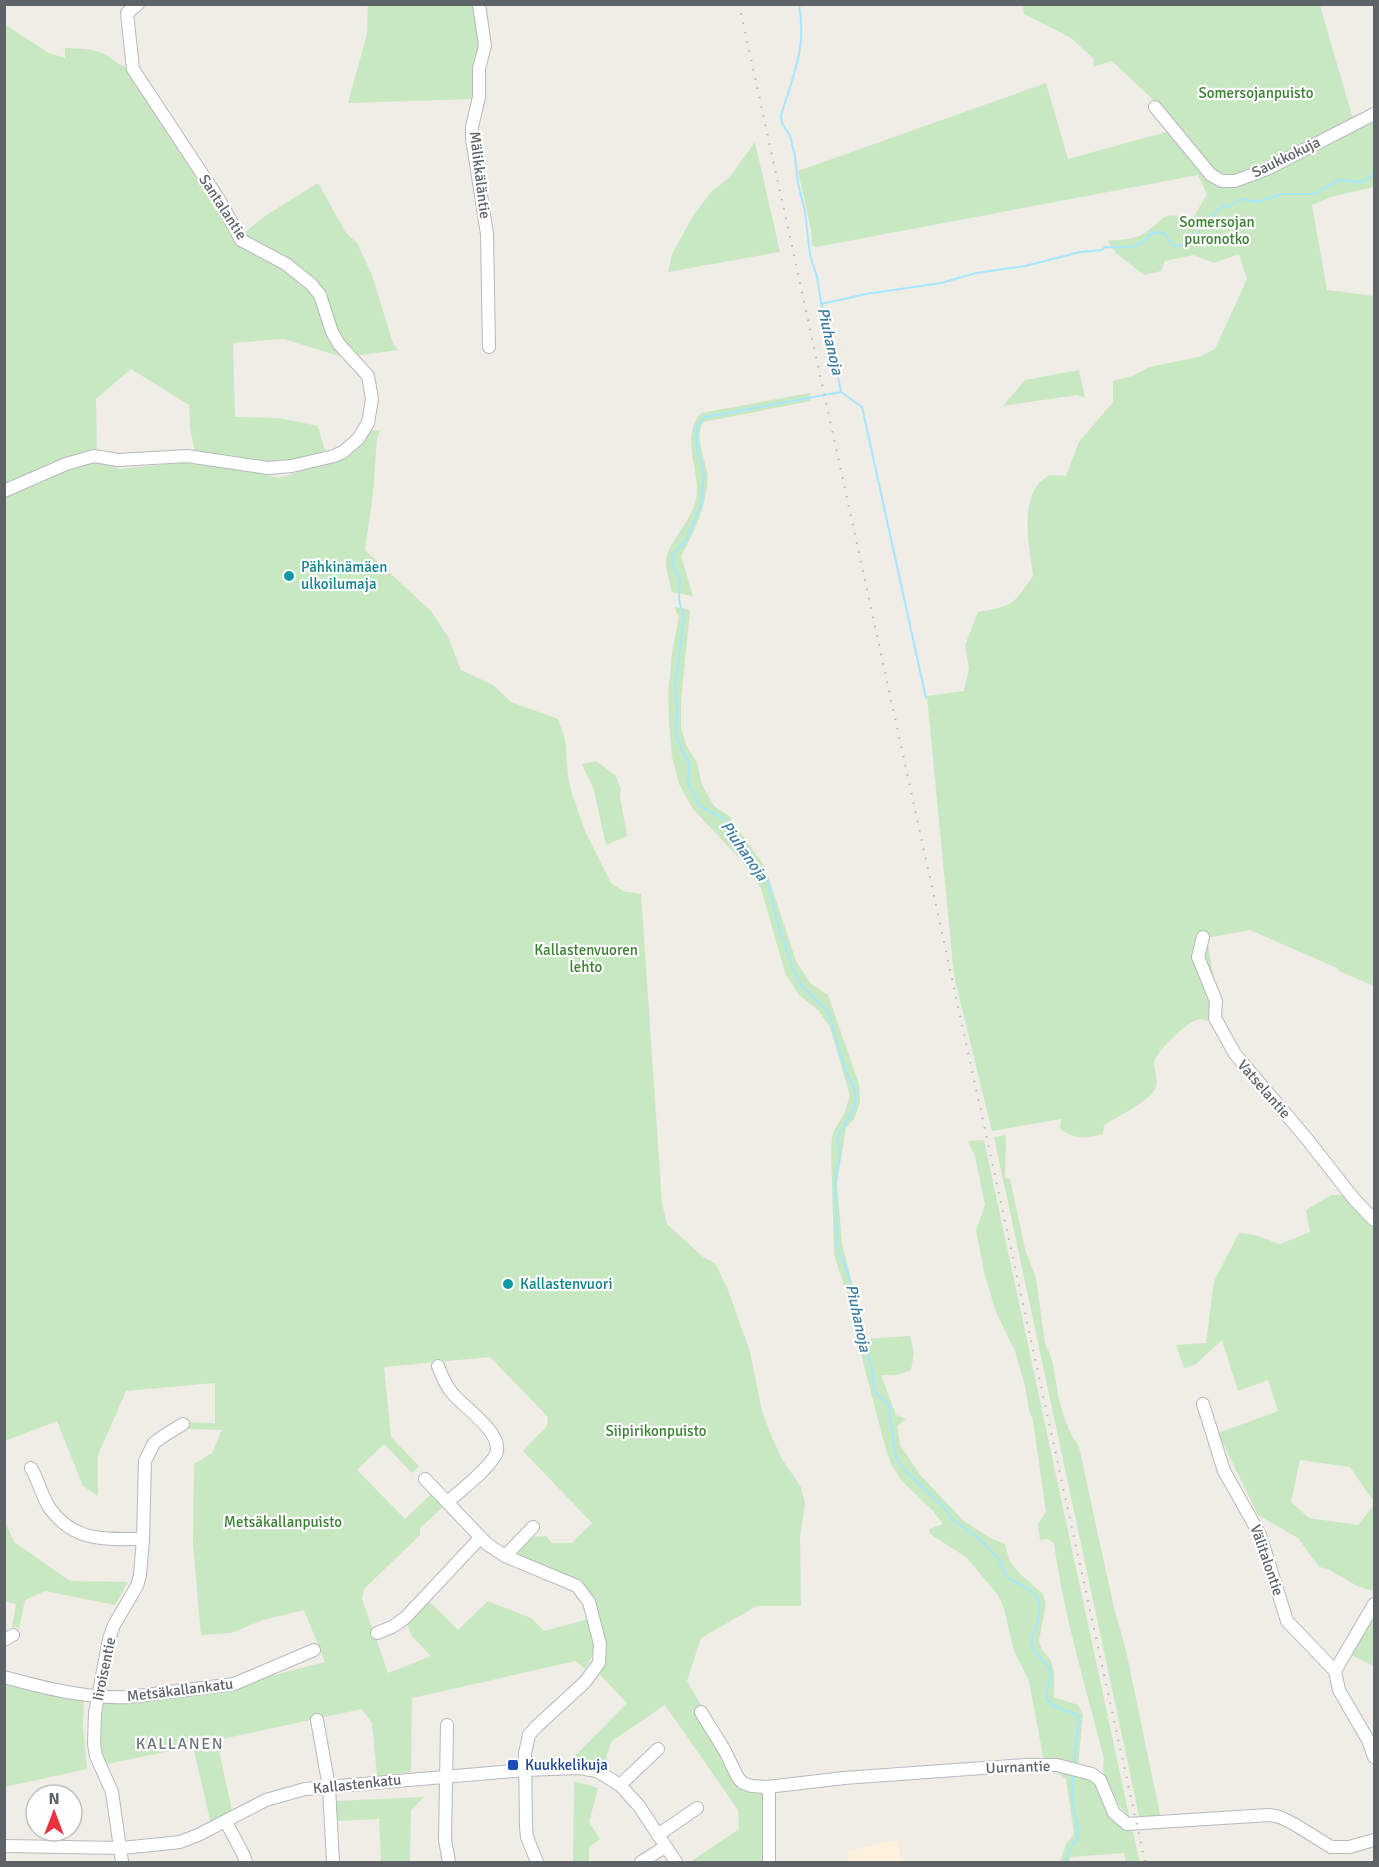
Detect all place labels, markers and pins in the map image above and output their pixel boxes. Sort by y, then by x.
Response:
place label: Pähkinämäen ulkoilumaja [301,558,387,593]
marker: Pähkinämäen ulkoilumaja [282,569,296,583]
place label: Kallastenvuori [520,1275,613,1293]
marker: Kallastenvuori [501,1277,515,1291]
place label: Kuukkelikuja [525,1756,608,1774]
marker: Kuukkelikuja [506,1758,520,1772]

